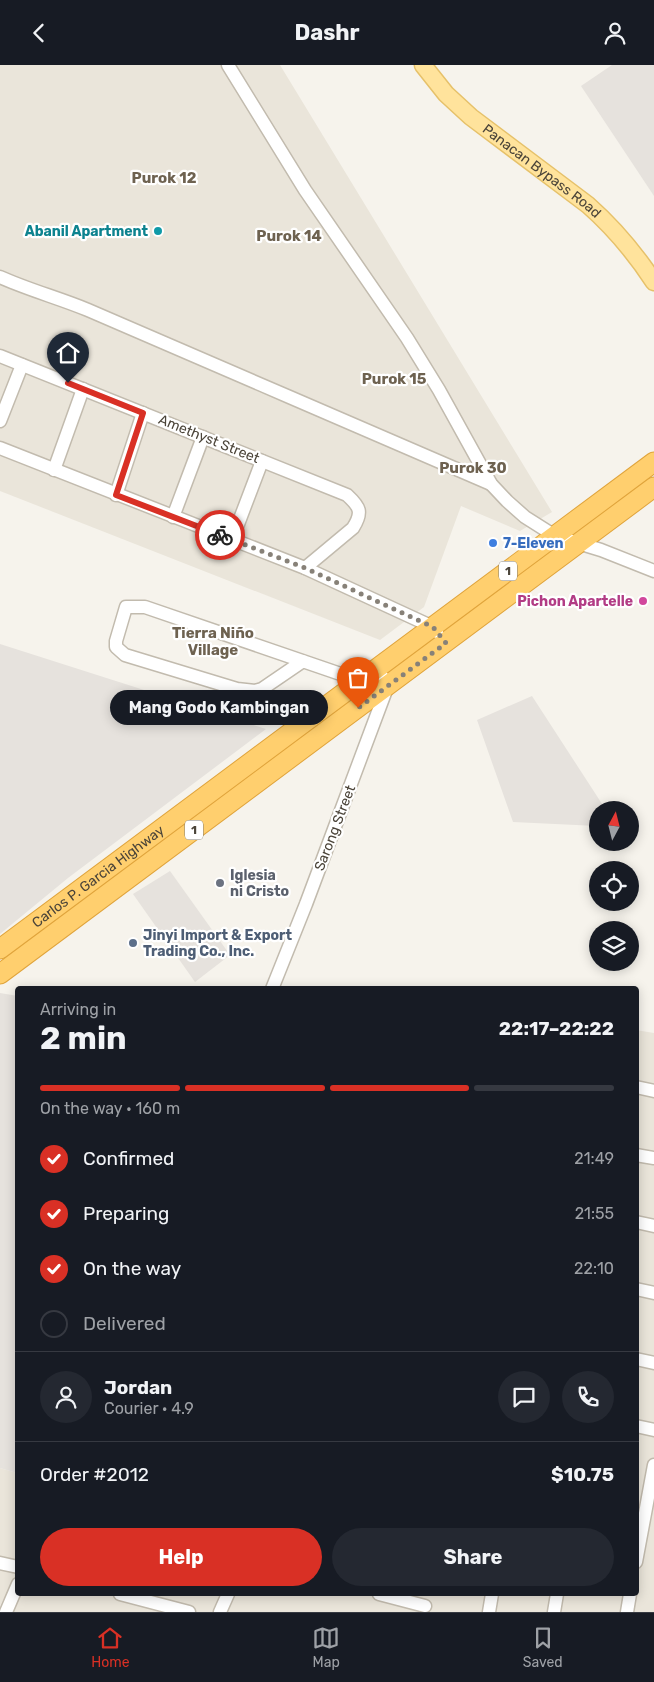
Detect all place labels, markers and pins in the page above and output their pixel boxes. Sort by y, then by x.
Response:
place label: Abanil Apartment [25,223,148,240]
marker: Abanil Apartment [152,225,164,237]
pin [47,332,89,383]
place label: 7-Eleven [503,535,564,552]
marker: 7-Eleven [487,537,499,549]
place label: Pichon Apartelle [517,593,633,610]
marker: Pichon Apartelle [637,595,649,607]
pin [337,657,379,708]
callout: Mang Godo Kambingan [110,691,328,725]
place label: Iglesia ni Cristo [230,867,289,900]
marker: Iglesia ni Cristo [214,877,226,889]
place label: Jinyi Import & Export Trading Co., Inc. [143,927,292,960]
marker: Jinyi Import & Export Trading Co., Inc. [127,937,139,949]

